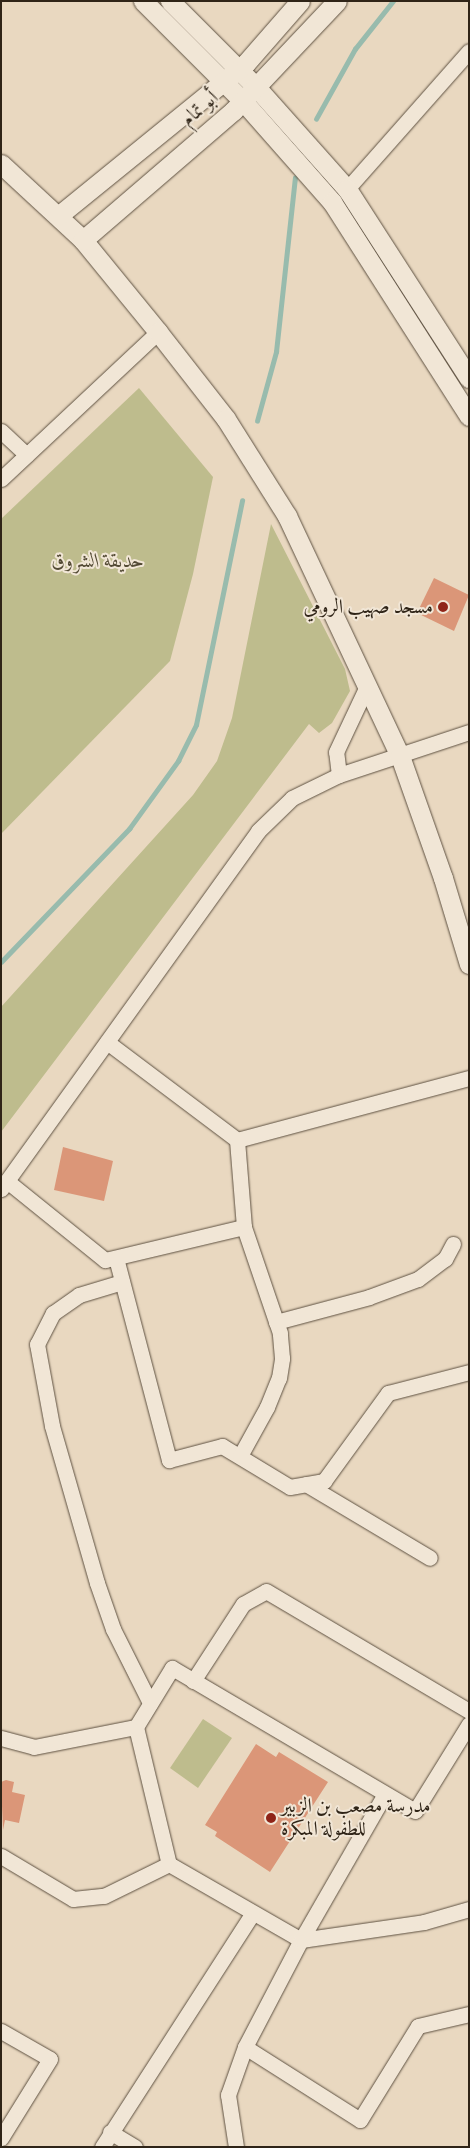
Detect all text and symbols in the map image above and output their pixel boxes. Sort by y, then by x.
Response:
street label: أبو تمام [176,86,224,132]
park label: حديقة الشروق [52,549,144,573]
place label: مسجد صهيب الرومي [303,595,433,619]
marker: مسجد صهيب الرومي [437,601,449,613]
place label: مدرسة مصعب بن الزبير للطفولة المبكرة [281,1794,431,1841]
marker: مدرسة مصعب بن الزبير للطفولة المبكرة [265,1812,277,1824]

